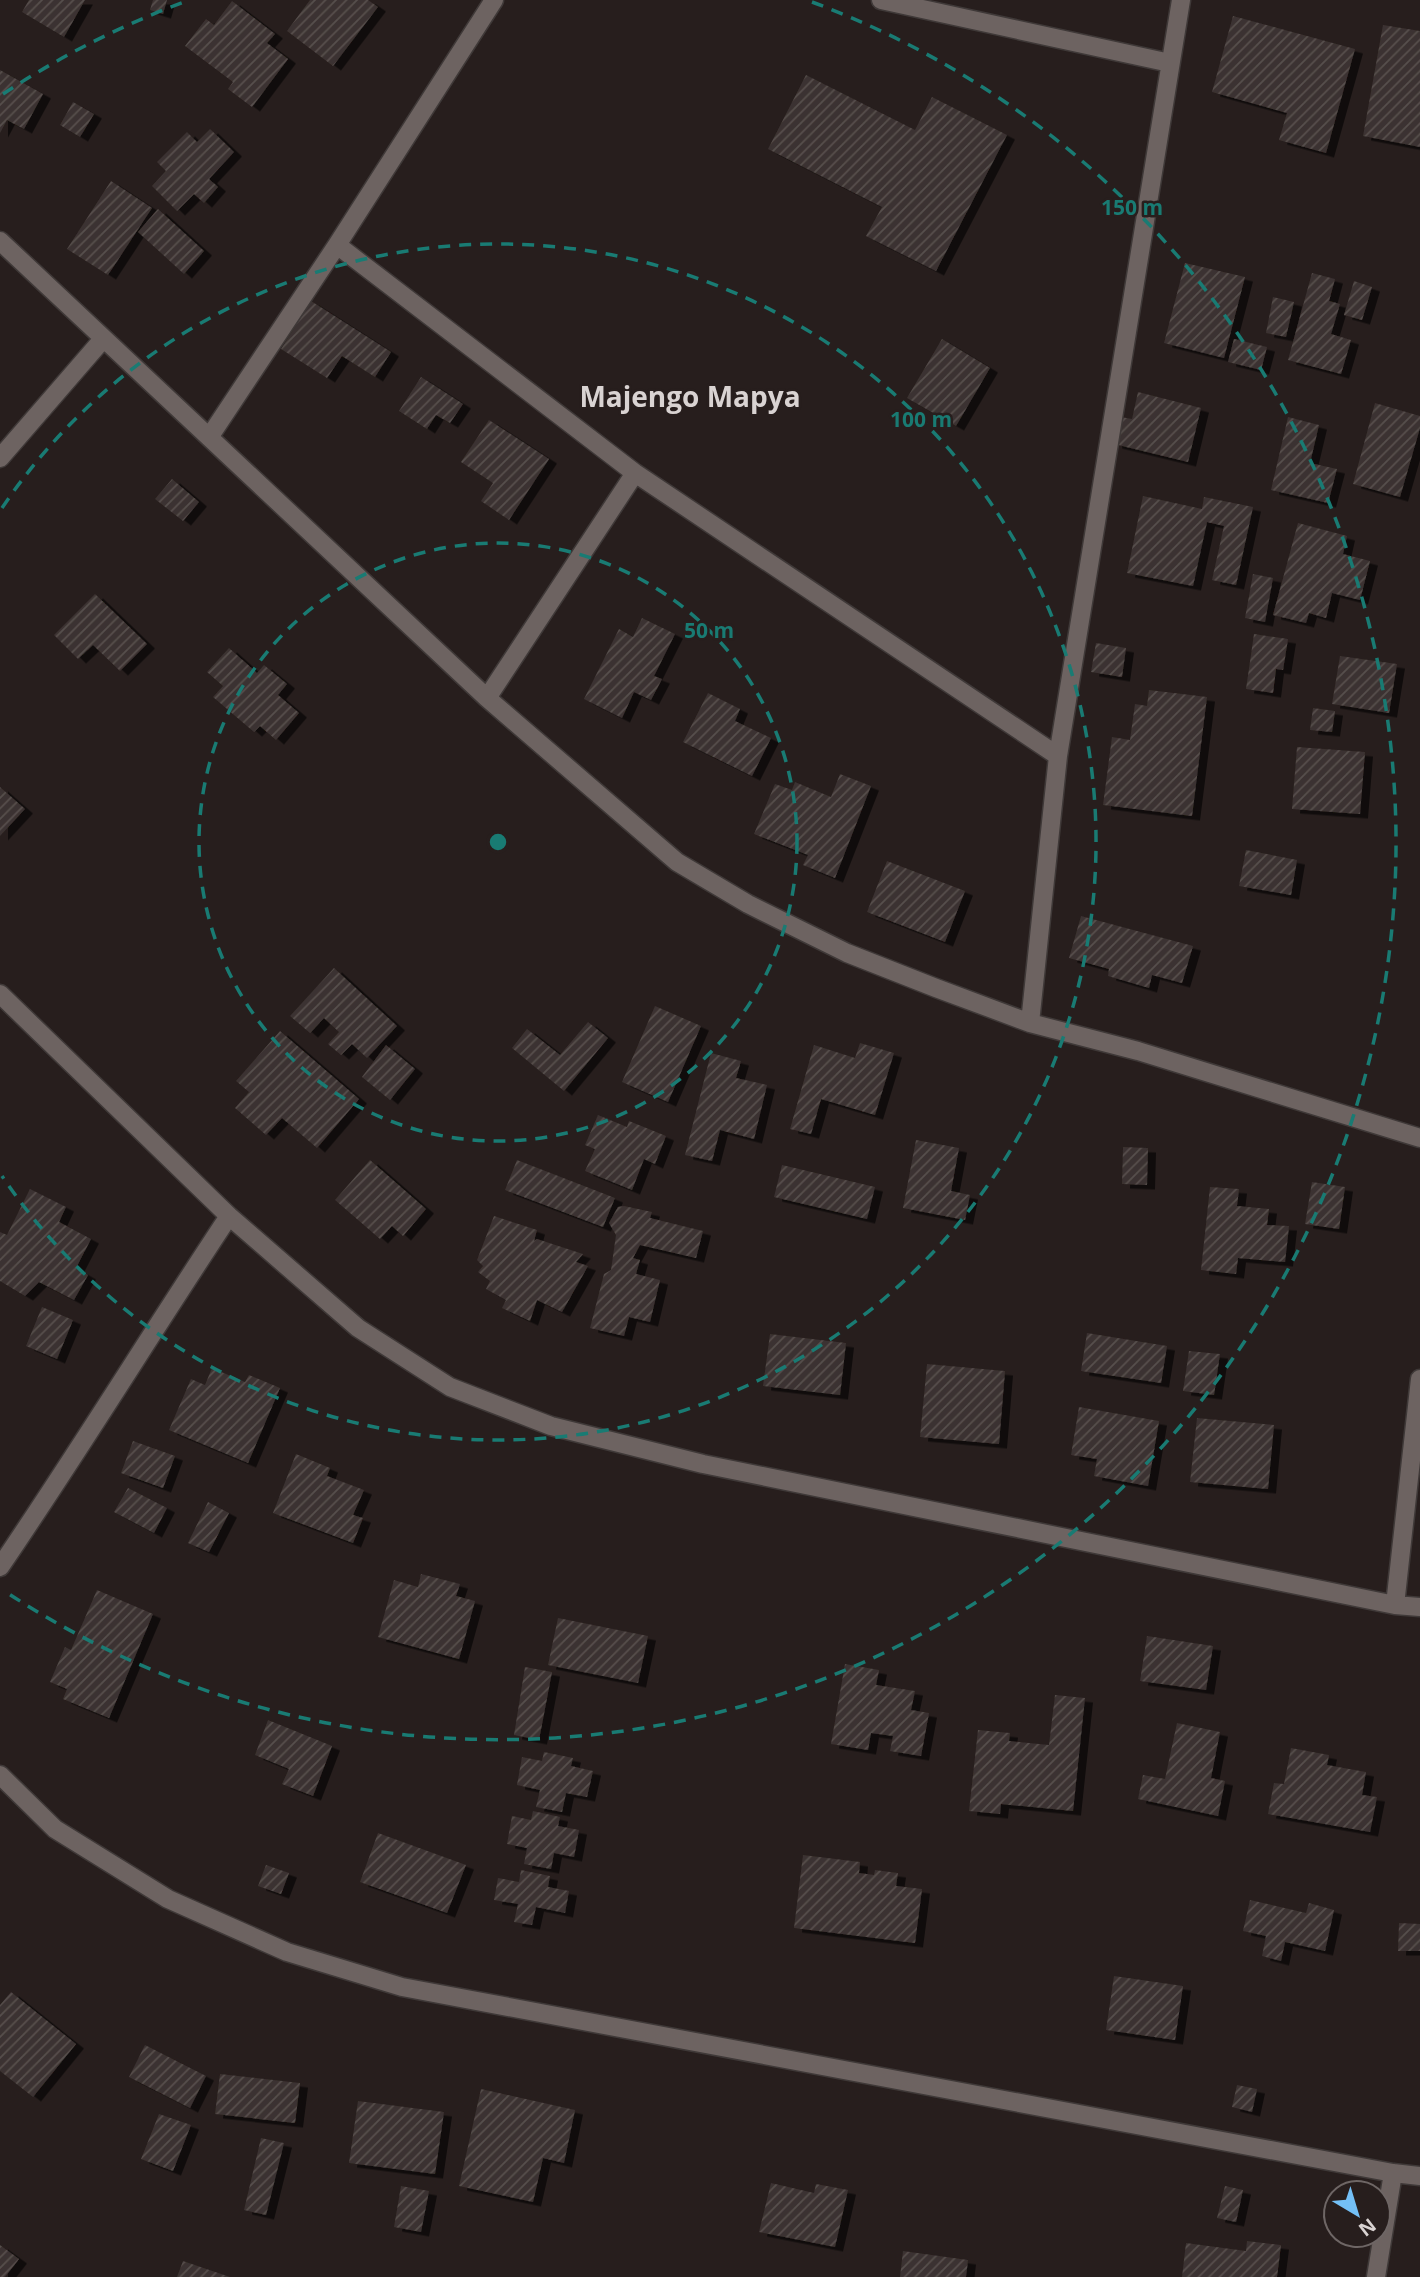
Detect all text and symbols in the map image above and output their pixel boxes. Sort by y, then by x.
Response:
text: 150 m [1101,193,1163,221]
district label: Majengo Mapya [579,377,801,415]
text: 100 m [890,405,952,433]
text: 50 m [684,616,734,644]
centre of rings [486,830,510,854]
north arrow [1322,2179,1392,2249]
text: N [1353,2212,1382,2242]

